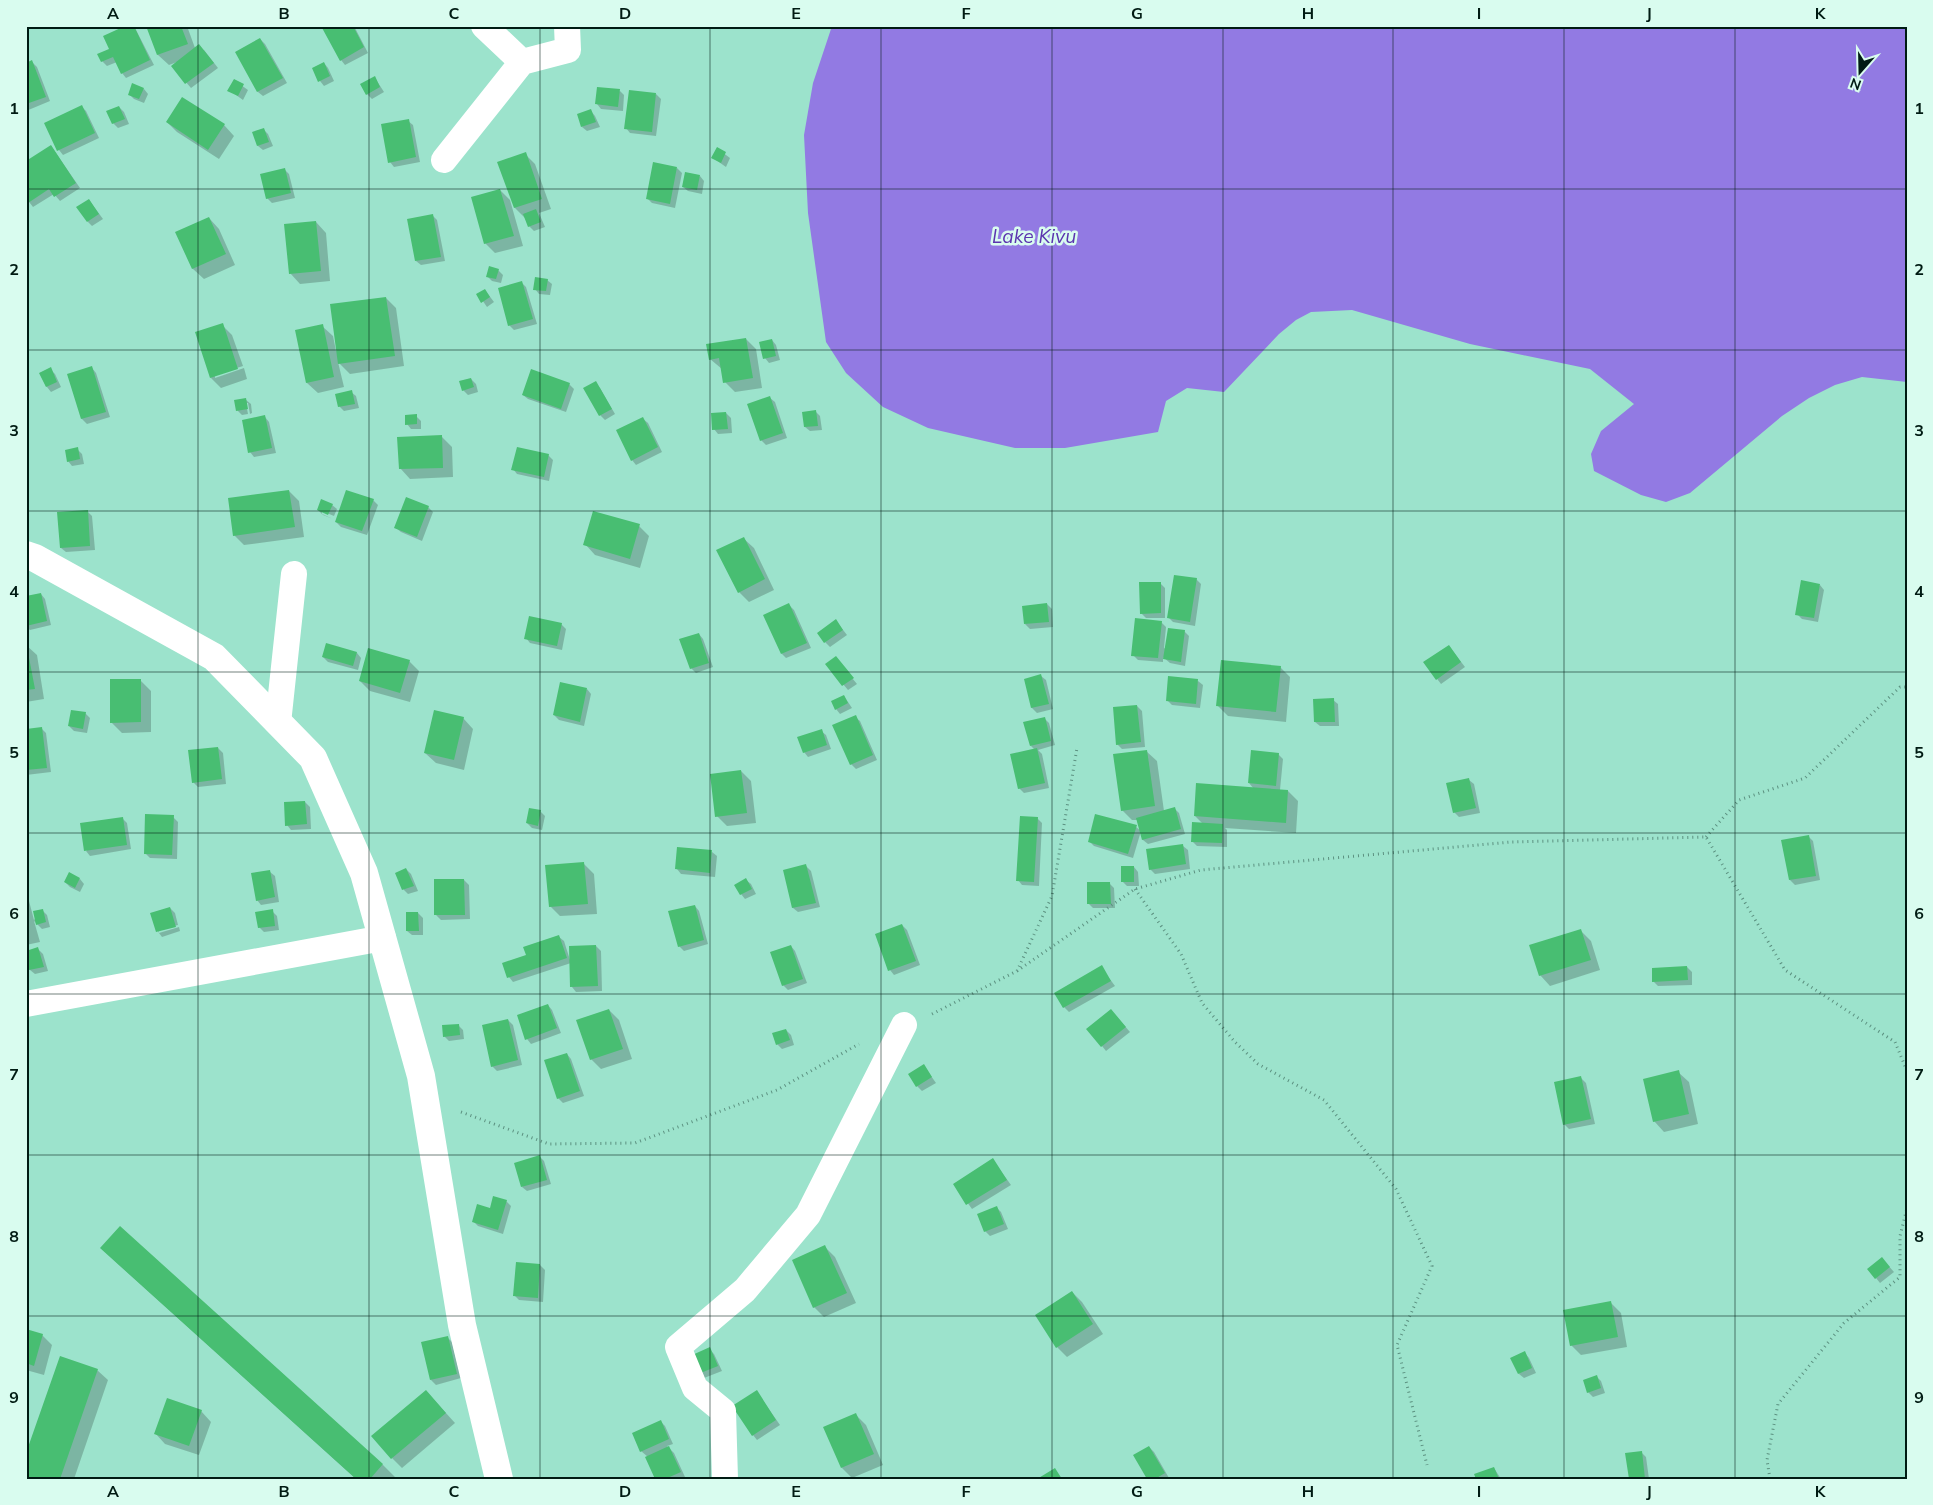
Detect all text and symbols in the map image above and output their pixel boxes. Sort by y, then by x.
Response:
text: A [107,3,119,23]
text: B [278,3,290,23]
text: C [449,3,460,23]
text: D [619,3,631,23]
text: E [791,3,801,23]
text: F [961,3,971,23]
text: G [1131,3,1143,23]
text: H [1302,3,1314,23]
text: I [1477,3,1481,23]
text: J [1646,3,1652,23]
text: K [1815,3,1827,23]
north arrow [1836,48,1886,98]
text: N [1848,74,1864,94]
text: 1 [9,98,19,118]
text: 1 [1914,98,1924,118]
water label: Lake Kivu [992,224,1076,248]
text: 2 [9,259,19,279]
text: 2 [1914,259,1924,279]
text: 3 [9,420,19,440]
text: 3 [1914,420,1924,440]
text: 4 [9,581,19,601]
text: 4 [1914,581,1924,601]
text: 5 [9,742,19,762]
text: 5 [1914,742,1924,762]
text: 6 [9,903,19,923]
text: 6 [1914,903,1924,923]
text: 7 [9,1064,19,1084]
text: 7 [1914,1064,1924,1084]
text: 8 [9,1226,19,1246]
text: 8 [1914,1226,1924,1246]
text: 9 [9,1387,19,1407]
text: 9 [1914,1387,1924,1407]
text: A [107,1481,119,1501]
text: B [278,1481,290,1501]
text: C [449,1481,460,1501]
text: D [619,1481,631,1501]
text: E [791,1481,801,1501]
text: F [961,1481,971,1501]
text: G [1131,1481,1143,1501]
text: H [1302,1481,1314,1501]
text: I [1477,1481,1481,1501]
text: J [1646,1481,1652,1501]
text: K [1815,1481,1827,1501]

